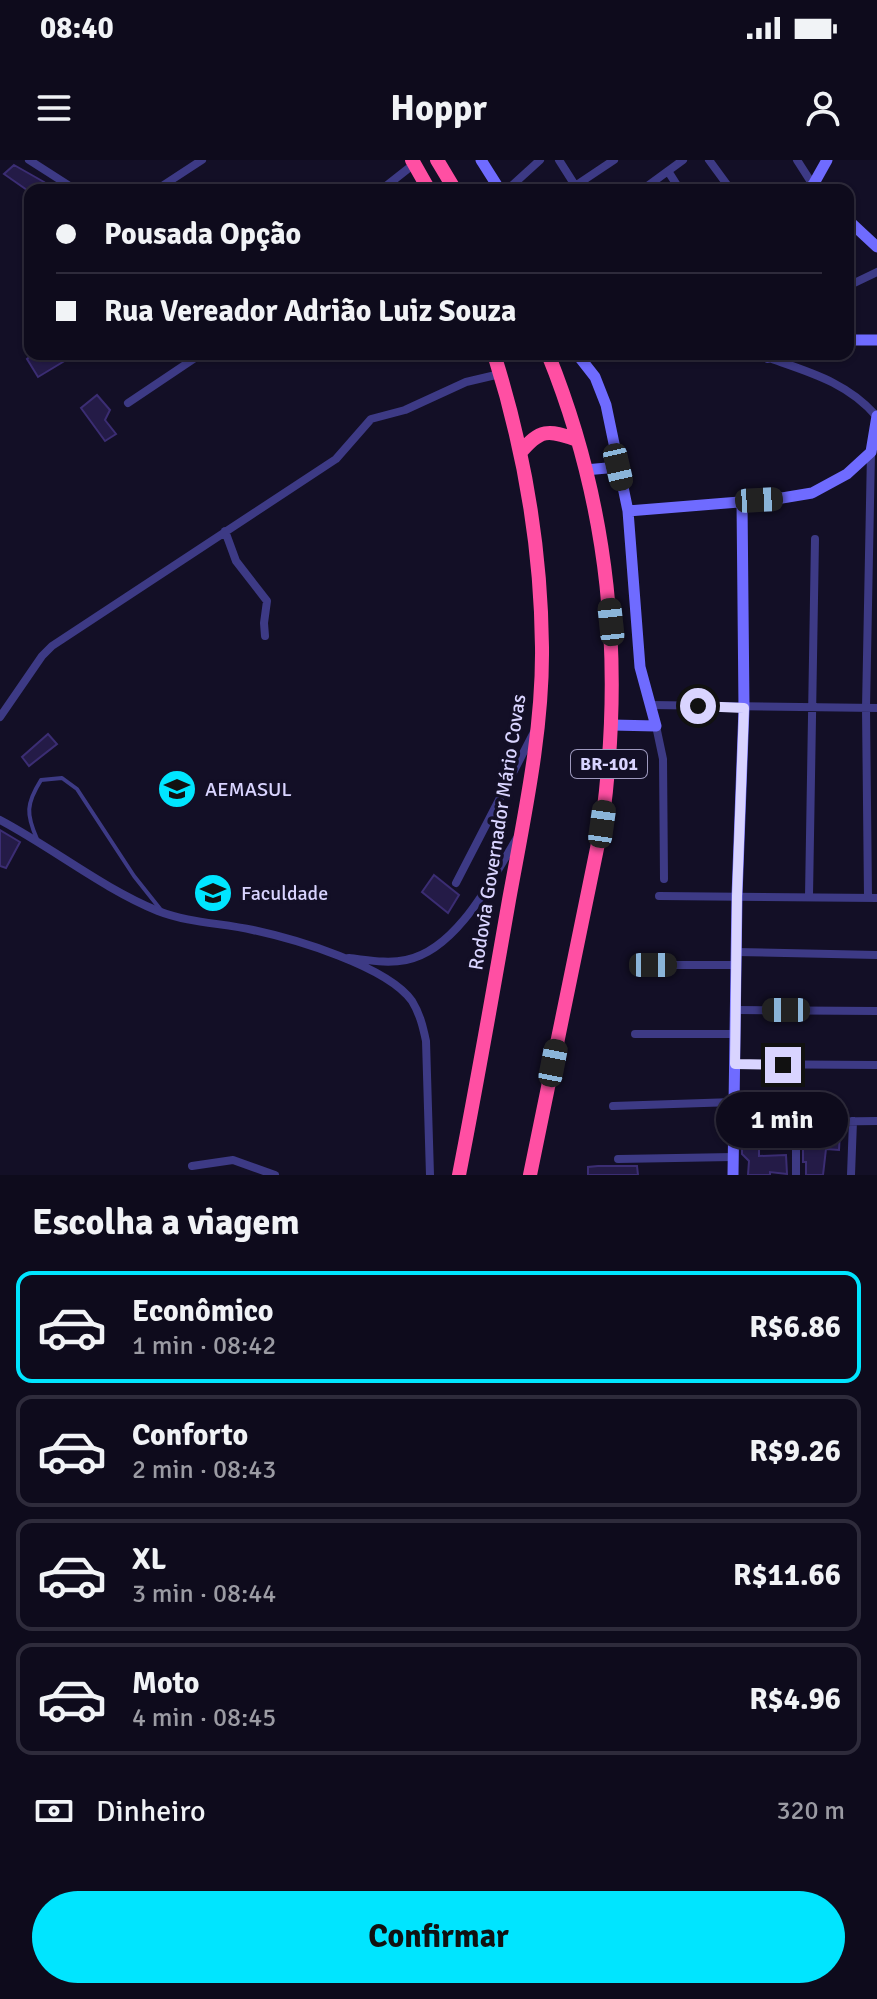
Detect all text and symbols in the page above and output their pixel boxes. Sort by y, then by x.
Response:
text: 08:40 [40,10,114,47]
icon: menu [32,86,76,130]
text: Hoppr [390,86,487,131]
icon: person [801,86,845,130]
text: Pousada Opção [104,216,301,253]
text: Rua Vereador Adrião Luiz Souza [104,293,517,330]
car [601,441,635,493]
car [734,487,784,513]
car [597,597,625,647]
route start [680,688,716,724]
street label: Rodovia Governador Mário Covas [463,692,532,972]
road number: BR-101 [571,750,647,778]
school or university icon: AEMASUL [156,768,198,810]
place label: AEMASUL [205,777,292,802]
car [587,799,617,849]
school or university icon: Faculdade [192,872,234,914]
place label: Faculdade [241,881,328,906]
car [629,953,677,977]
car [762,998,810,1022]
car [537,1037,569,1089]
route end [765,1047,801,1083]
callout: 1 min [717,1093,849,1149]
text: 1 min [751,1104,813,1136]
text: Escolha a viagem [32,1200,300,1245]
icon: car [36,1291,108,1363]
text: Econômico [132,1293,274,1330]
text: R$6.86 [749,1309,841,1346]
text: 1 min · 08:42 [132,1330,276,1362]
icon: car [36,1415,108,1487]
text: Conforto [132,1417,248,1454]
text: R$9.26 [749,1433,841,1470]
text: 2 min · 08:43 [132,1454,276,1486]
icon: car [36,1539,108,1611]
text: XL [132,1541,166,1578]
text: R$11.66 [733,1557,841,1594]
text: 3 min · 08:44 [132,1578,276,1610]
icon: car [36,1663,108,1735]
text: Moto [132,1665,199,1702]
text: R$4.96 [749,1681,841,1718]
text: 4 min · 08:45 [132,1702,276,1734]
icon: cash [32,1789,76,1833]
text: Dinheiro [96,1793,206,1830]
text: 320 m [776,1795,845,1827]
button: Confirmar [32,1891,845,1983]

